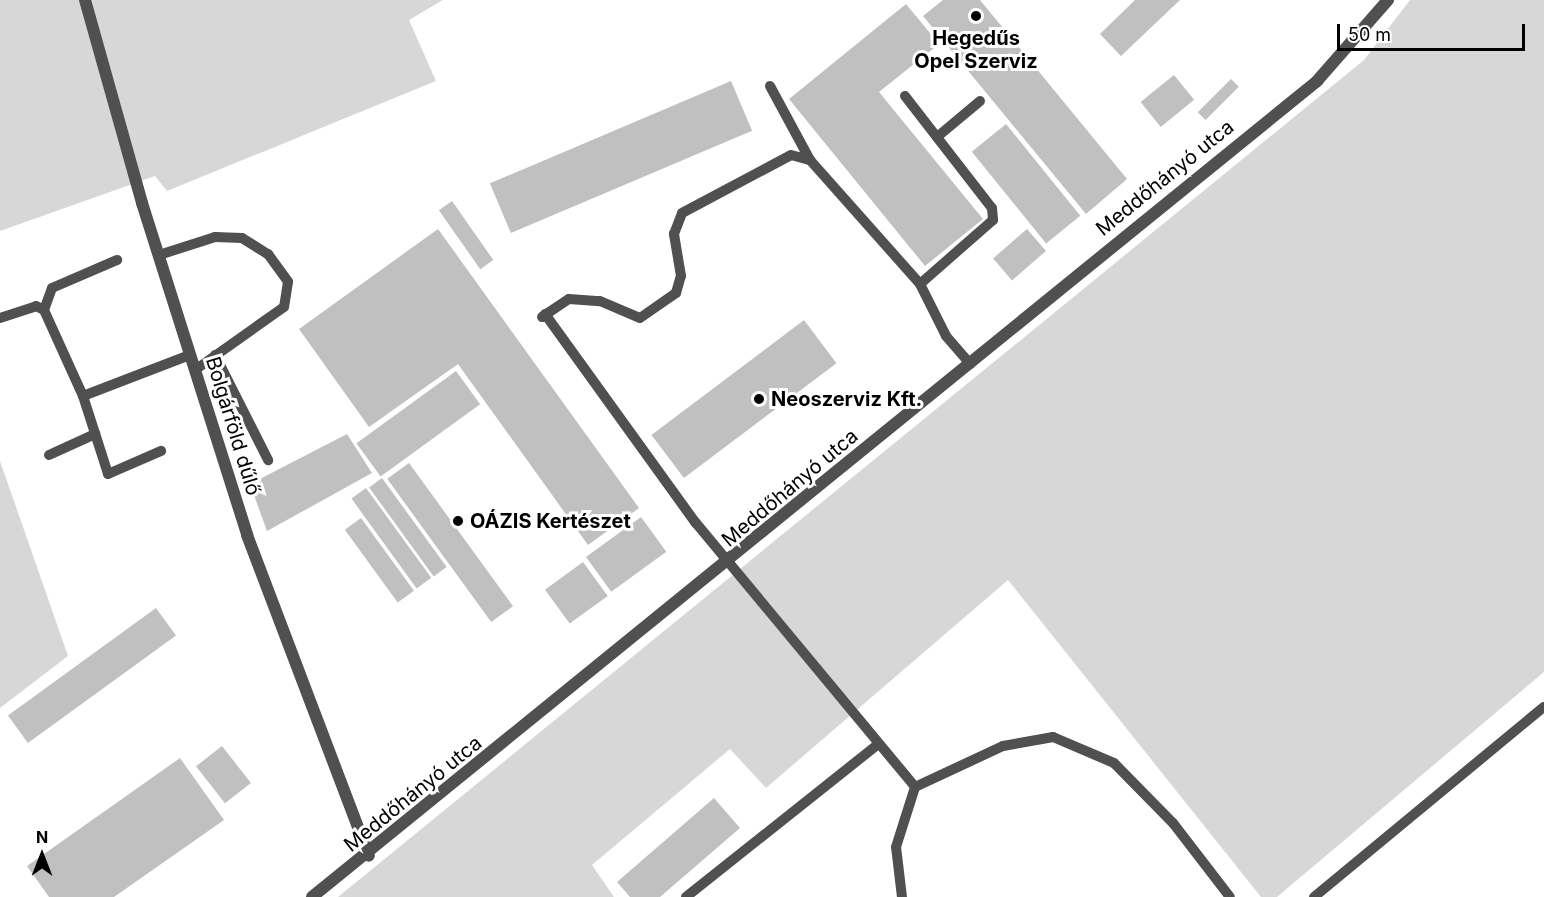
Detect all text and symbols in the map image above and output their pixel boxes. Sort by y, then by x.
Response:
marker: Hegedűs Opel Szerviz [969,9,983,23]
scale bar [1340,12,1528,50]
text: 50 m [1348,24,1391,45]
place label: Hegedűs Opel Szerviz [914,26,1038,73]
street label: Meddőhányó utca [1091,115,1239,241]
street label: Bolgárföld dűlő [201,354,265,498]
place label: Neoszerviz Kft. [771,387,922,411]
marker: Neoszerviz Kft. [752,392,766,406]
street label: Meddőhányó utca [717,424,863,552]
place label: OÁZIS Kertészet [470,509,631,533]
marker: OÁZIS Kertészet [451,514,465,528]
street label: Meddőhányó utca [339,731,487,857]
north arrow [12,825,72,885]
text: N [36,827,48,847]

